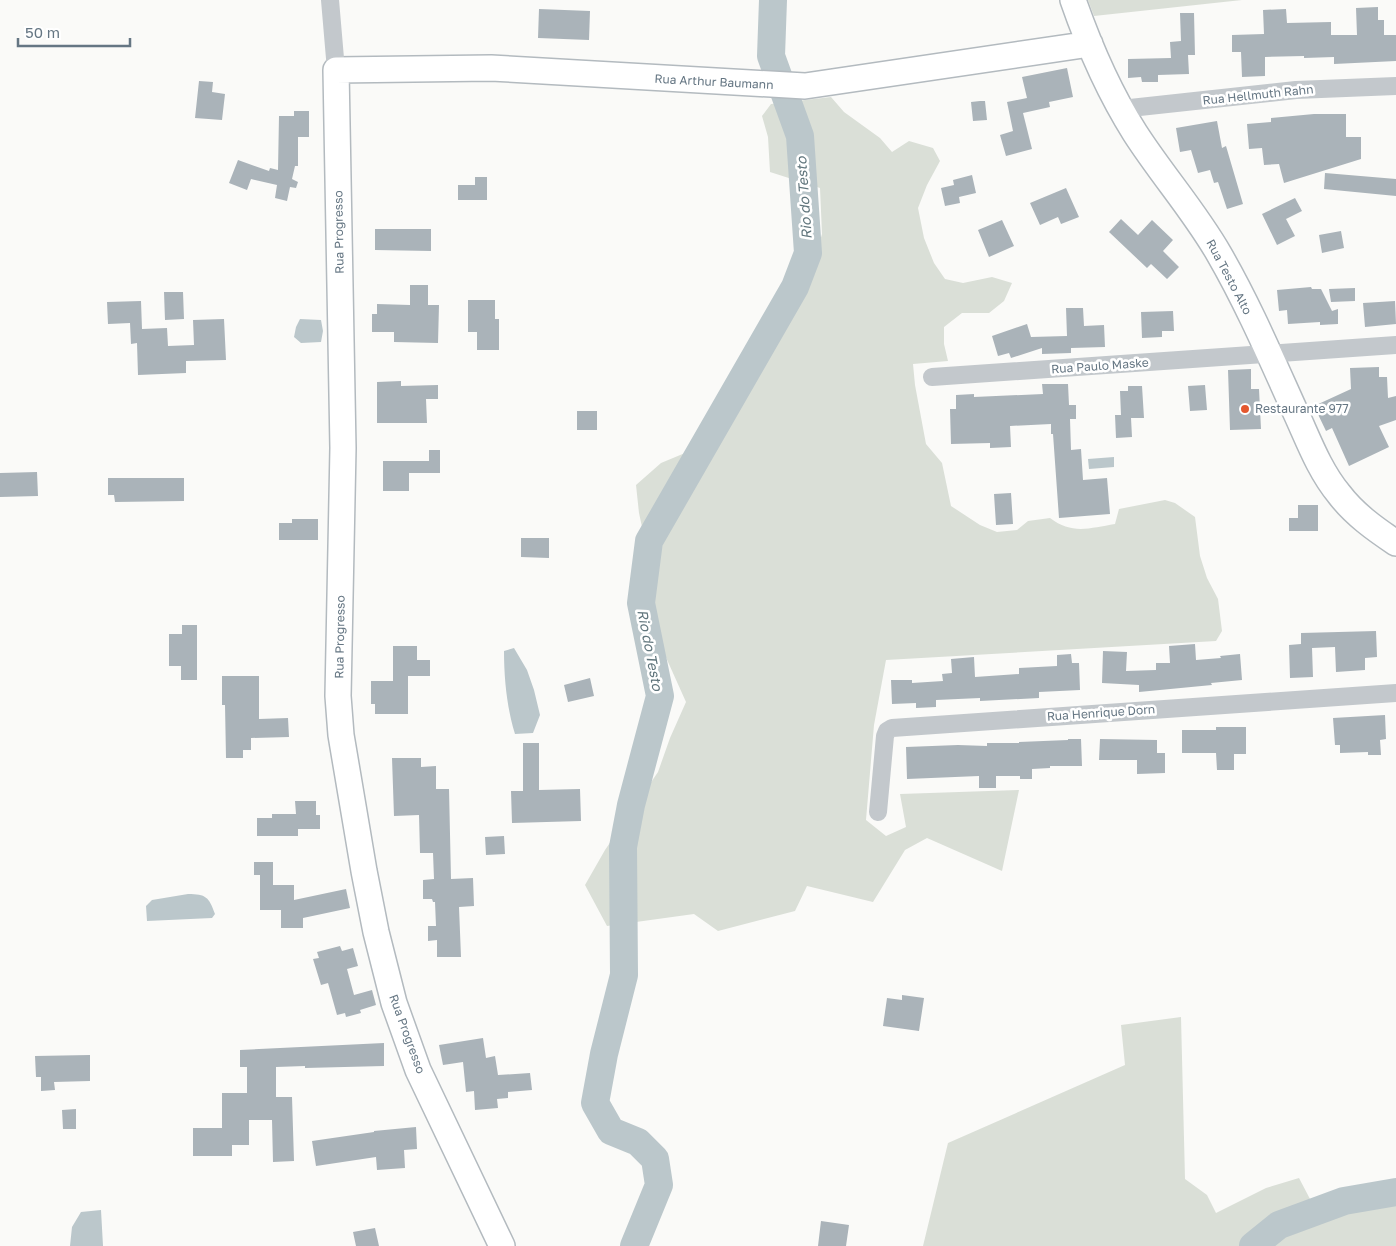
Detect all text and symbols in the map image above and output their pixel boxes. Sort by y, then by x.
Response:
scale bar [18,15,130,47]
text: 50 m [25,23,60,41]
street label: Rua Arthur Baumann [654,71,774,92]
street label: Rua Hellmuth Rahn [1202,81,1314,108]
water label: Rio do Testo [792,155,815,240]
street label: Rua Progresso [330,190,347,274]
street label: Rua Testo Alto [1203,237,1256,317]
street label: Rua Paulo Maske [1051,355,1149,376]
place label: Restaurante 977 [1255,401,1349,416]
marker: Restaurante 977 [1239,403,1251,415]
street label: Rua Progresso [331,595,348,679]
water label: Rio do Testo [634,608,667,694]
street label: Rua Henrique Dorn [1046,701,1156,724]
street label: Rua Progresso [386,992,429,1076]

